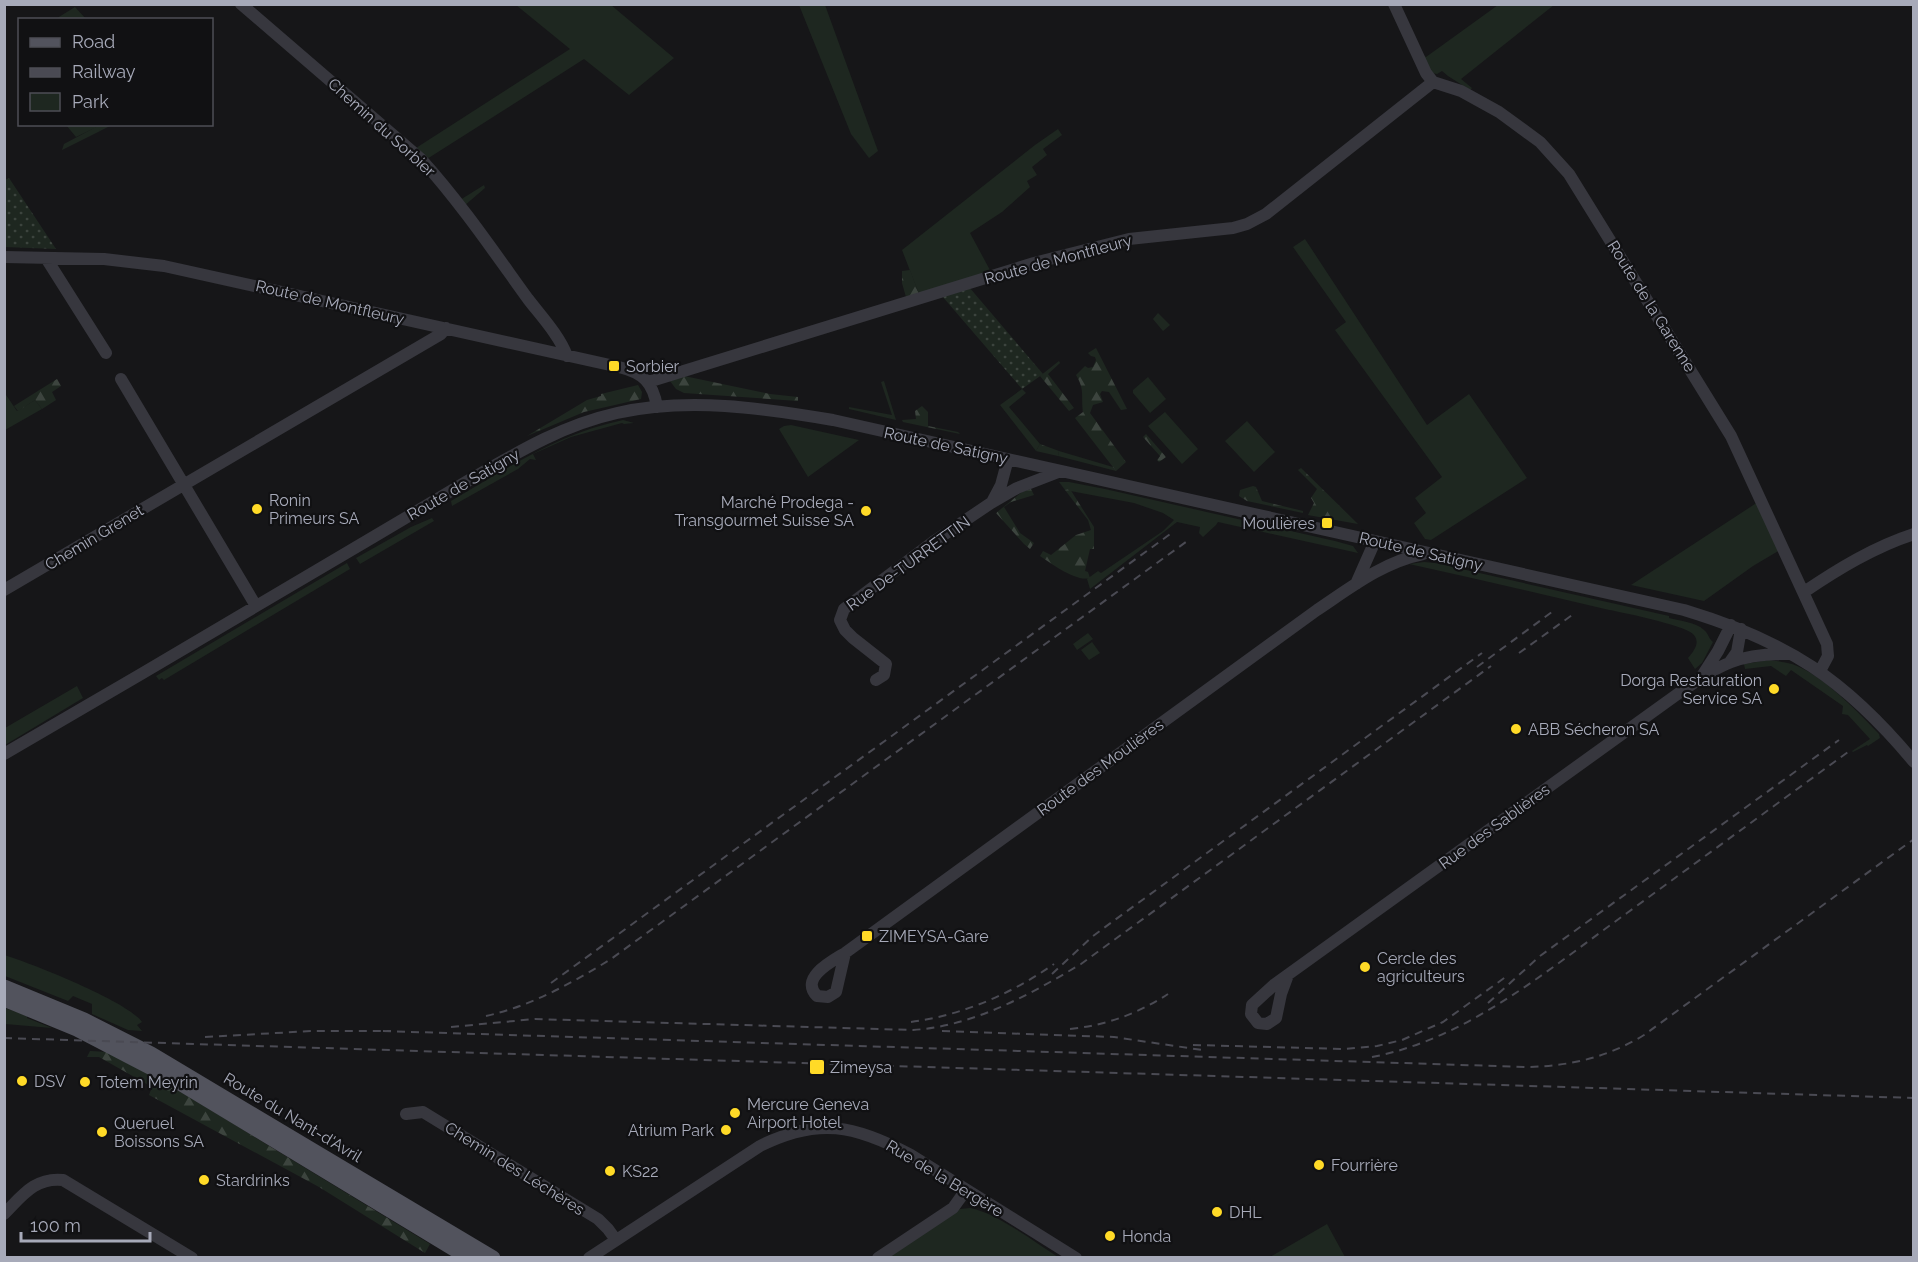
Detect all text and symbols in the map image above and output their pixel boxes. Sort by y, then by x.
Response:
legend [18,18,213,126]
text: Road [72,31,115,52]
text: Railway [72,61,136,82]
street label: Chemin du Sorbier [324,74,440,181]
text: Park [72,91,109,112]
street label: Route de Montfleury [982,231,1134,288]
street label: Route de la Garenne [1603,237,1700,376]
street label: Route de Montfleury [254,276,406,329]
place label: Sorbier [626,357,680,376]
marker: Sorbier [607,359,621,373]
street label: Route de Satigny [882,423,1010,468]
street label: Route de Satigny [404,444,523,524]
place label: Ronin Primeurs SA [269,491,360,528]
place label: Marché Prodega - Transgourmet Suisse SA [674,493,854,530]
street label: Chemin Grenet [42,500,147,574]
marker: Ronin Primeurs SA [250,502,264,516]
marker: Marché Prodega - Transgourmet Suisse SA [859,504,873,518]
street label: Rue De-TURRETTIN [843,512,974,615]
place label: Moulières [1242,514,1315,533]
marker: Moulières [1320,516,1334,530]
street label: Route de Satigny [1357,528,1485,575]
place label: Dorga Restauration Service SA [1620,671,1762,708]
marker: Dorga Restauration Service SA [1767,682,1781,696]
street label: Route des Moulières [1033,715,1167,820]
place label: ABB Sécheron SA [1528,720,1660,739]
marker: ABB Sécheron SA [1509,722,1523,736]
street label: Rue des Sablières [1435,780,1554,873]
place label: ZIMEYSA-Gare [879,927,989,946]
marker: ZIMEYSA-Gare [860,929,874,943]
place label: Cercle des agriculteurs [1377,949,1465,986]
marker: Cercle des agriculteurs [1358,960,1372,974]
marker: Zimeysa [808,1058,826,1076]
place label: Zimeysa [830,1058,892,1077]
street label: Route du Nant-d'Avril [220,1069,366,1167]
place label: DSV [34,1072,66,1091]
place label: Totem Meyrin [97,1073,198,1092]
marker: DSV [15,1074,29,1088]
marker: Totem Meyrin [78,1075,92,1089]
place label: Mercure Geneva Airport Hotel [747,1095,869,1132]
marker: Mercure Geneva Airport Hotel [728,1106,742,1120]
place label: Queruel Boissons SA [114,1114,204,1151]
street label: Chemin des Léchères [441,1118,588,1219]
place label: Atrium Park [628,1121,715,1140]
marker: Atrium Park [719,1123,733,1137]
marker: Queruel Boissons SA [95,1125,109,1139]
street label: Rue de la Bergère [883,1136,1007,1221]
place label: Fourrière [1331,1156,1398,1175]
marker: Fourrière [1312,1158,1326,1172]
place label: KS22 [622,1162,659,1181]
marker: KS22 [603,1164,617,1178]
place label: Stardrinks [216,1171,290,1190]
marker: Stardrinks [197,1173,211,1187]
place label: DHL [1229,1203,1262,1222]
scale bar [21,1205,150,1243]
marker: DHL [1210,1205,1224,1219]
text: 100 m [30,1215,81,1236]
place label: Honda [1122,1227,1171,1246]
marker: Honda [1103,1229,1117,1243]

